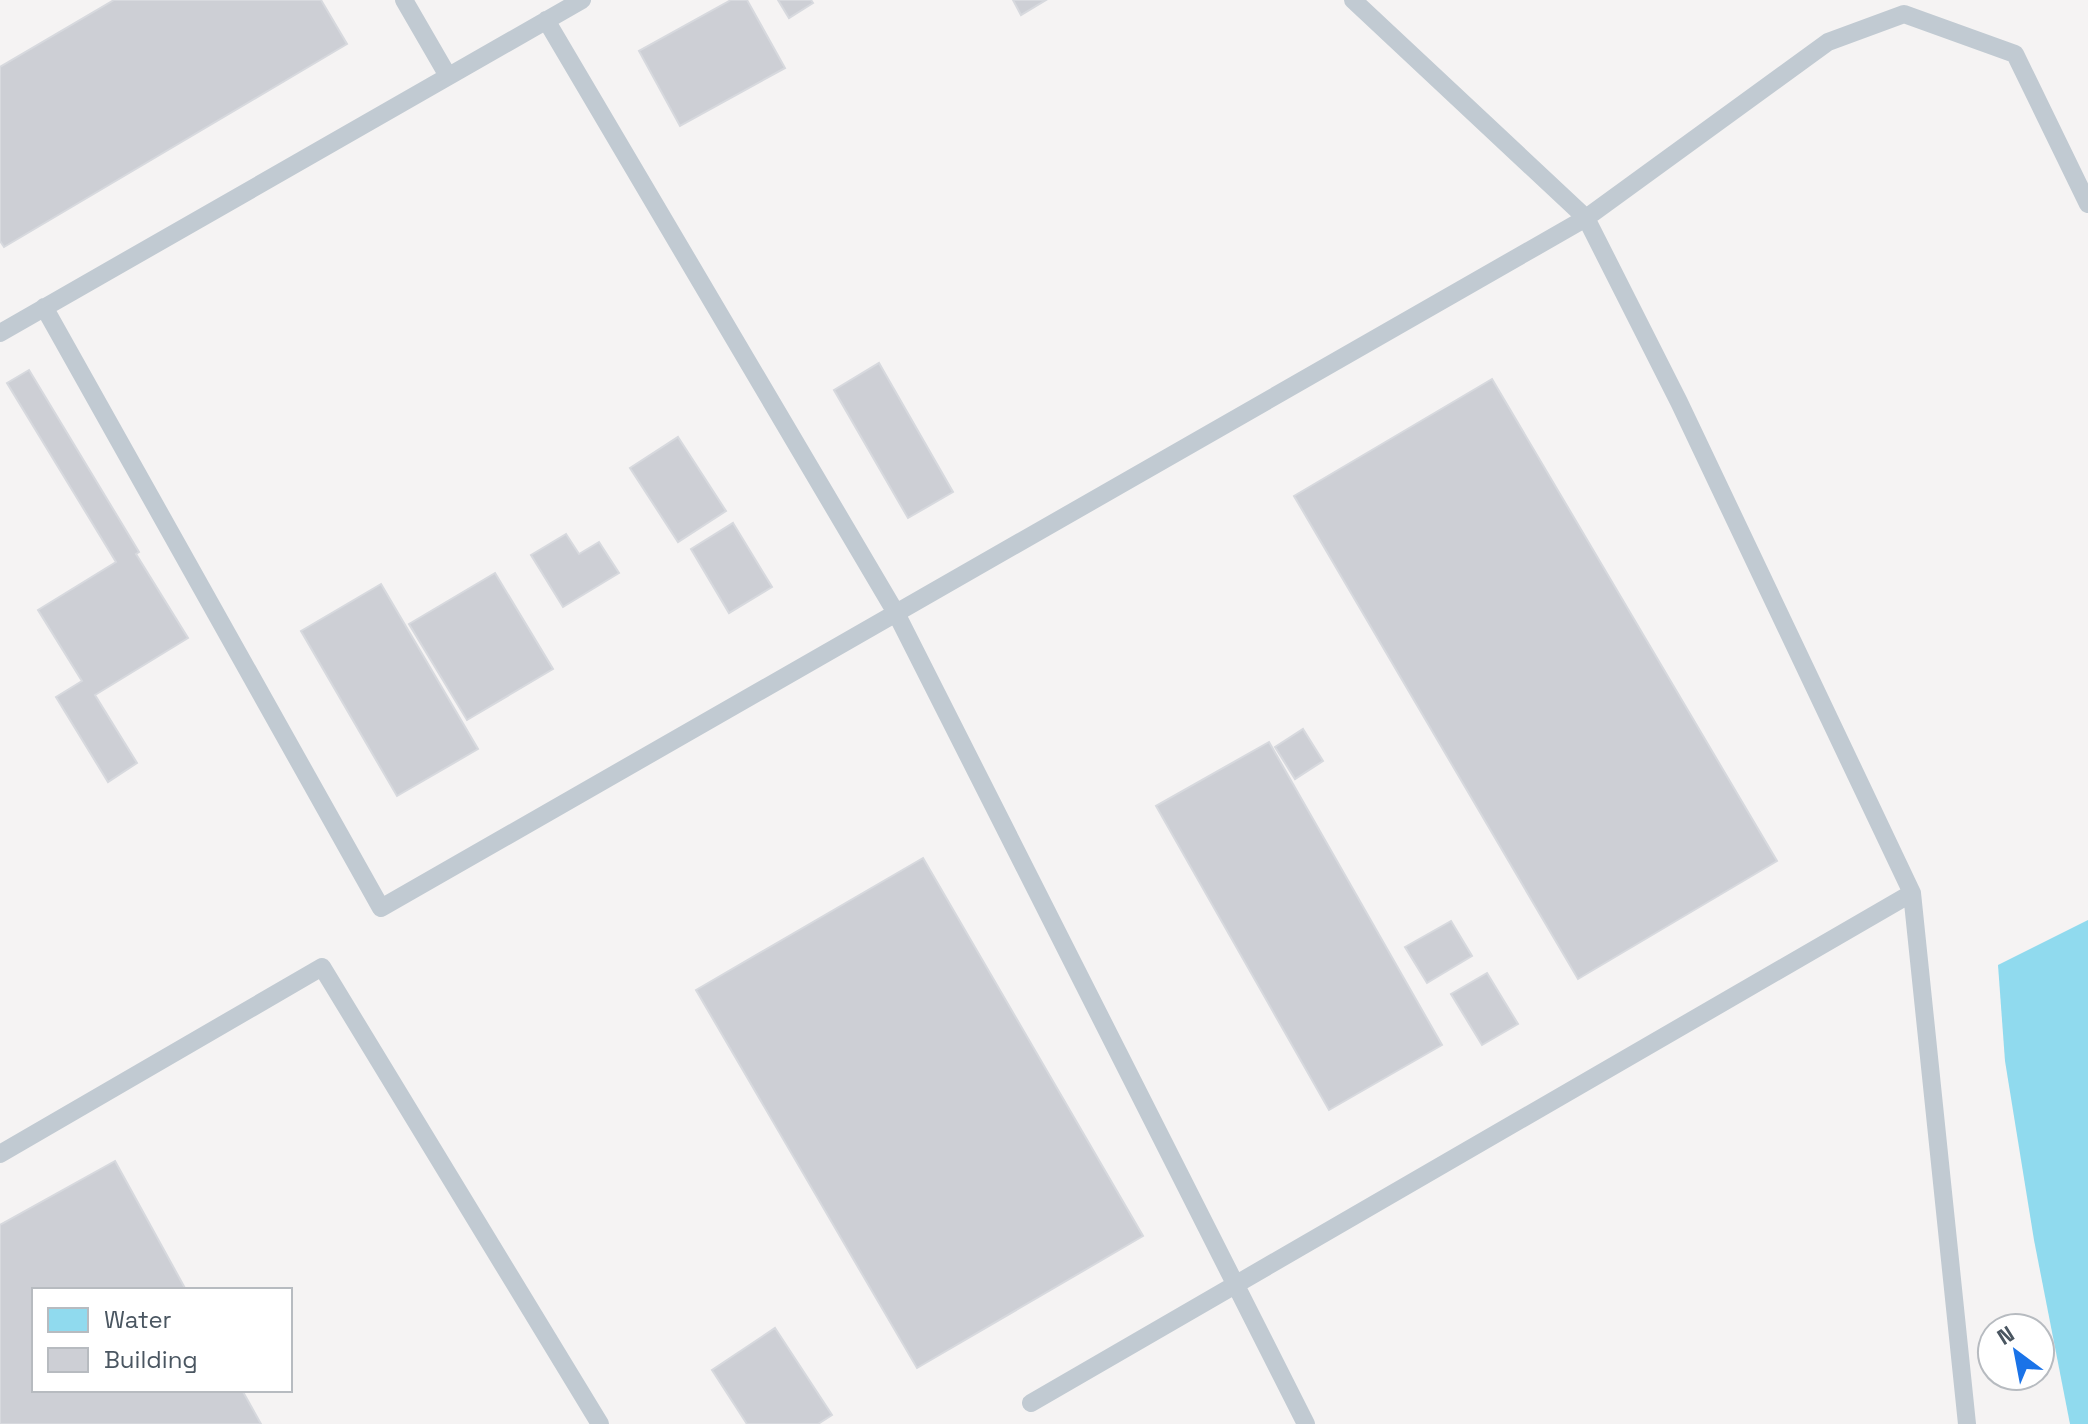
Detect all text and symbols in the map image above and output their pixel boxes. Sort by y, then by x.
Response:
legend [32,1288,292,1392]
text: Water [104,1304,172,1335]
north arrow [1976,1312,2056,1392]
text: N [1992,1319,2019,1351]
text: Building [104,1344,198,1375]

